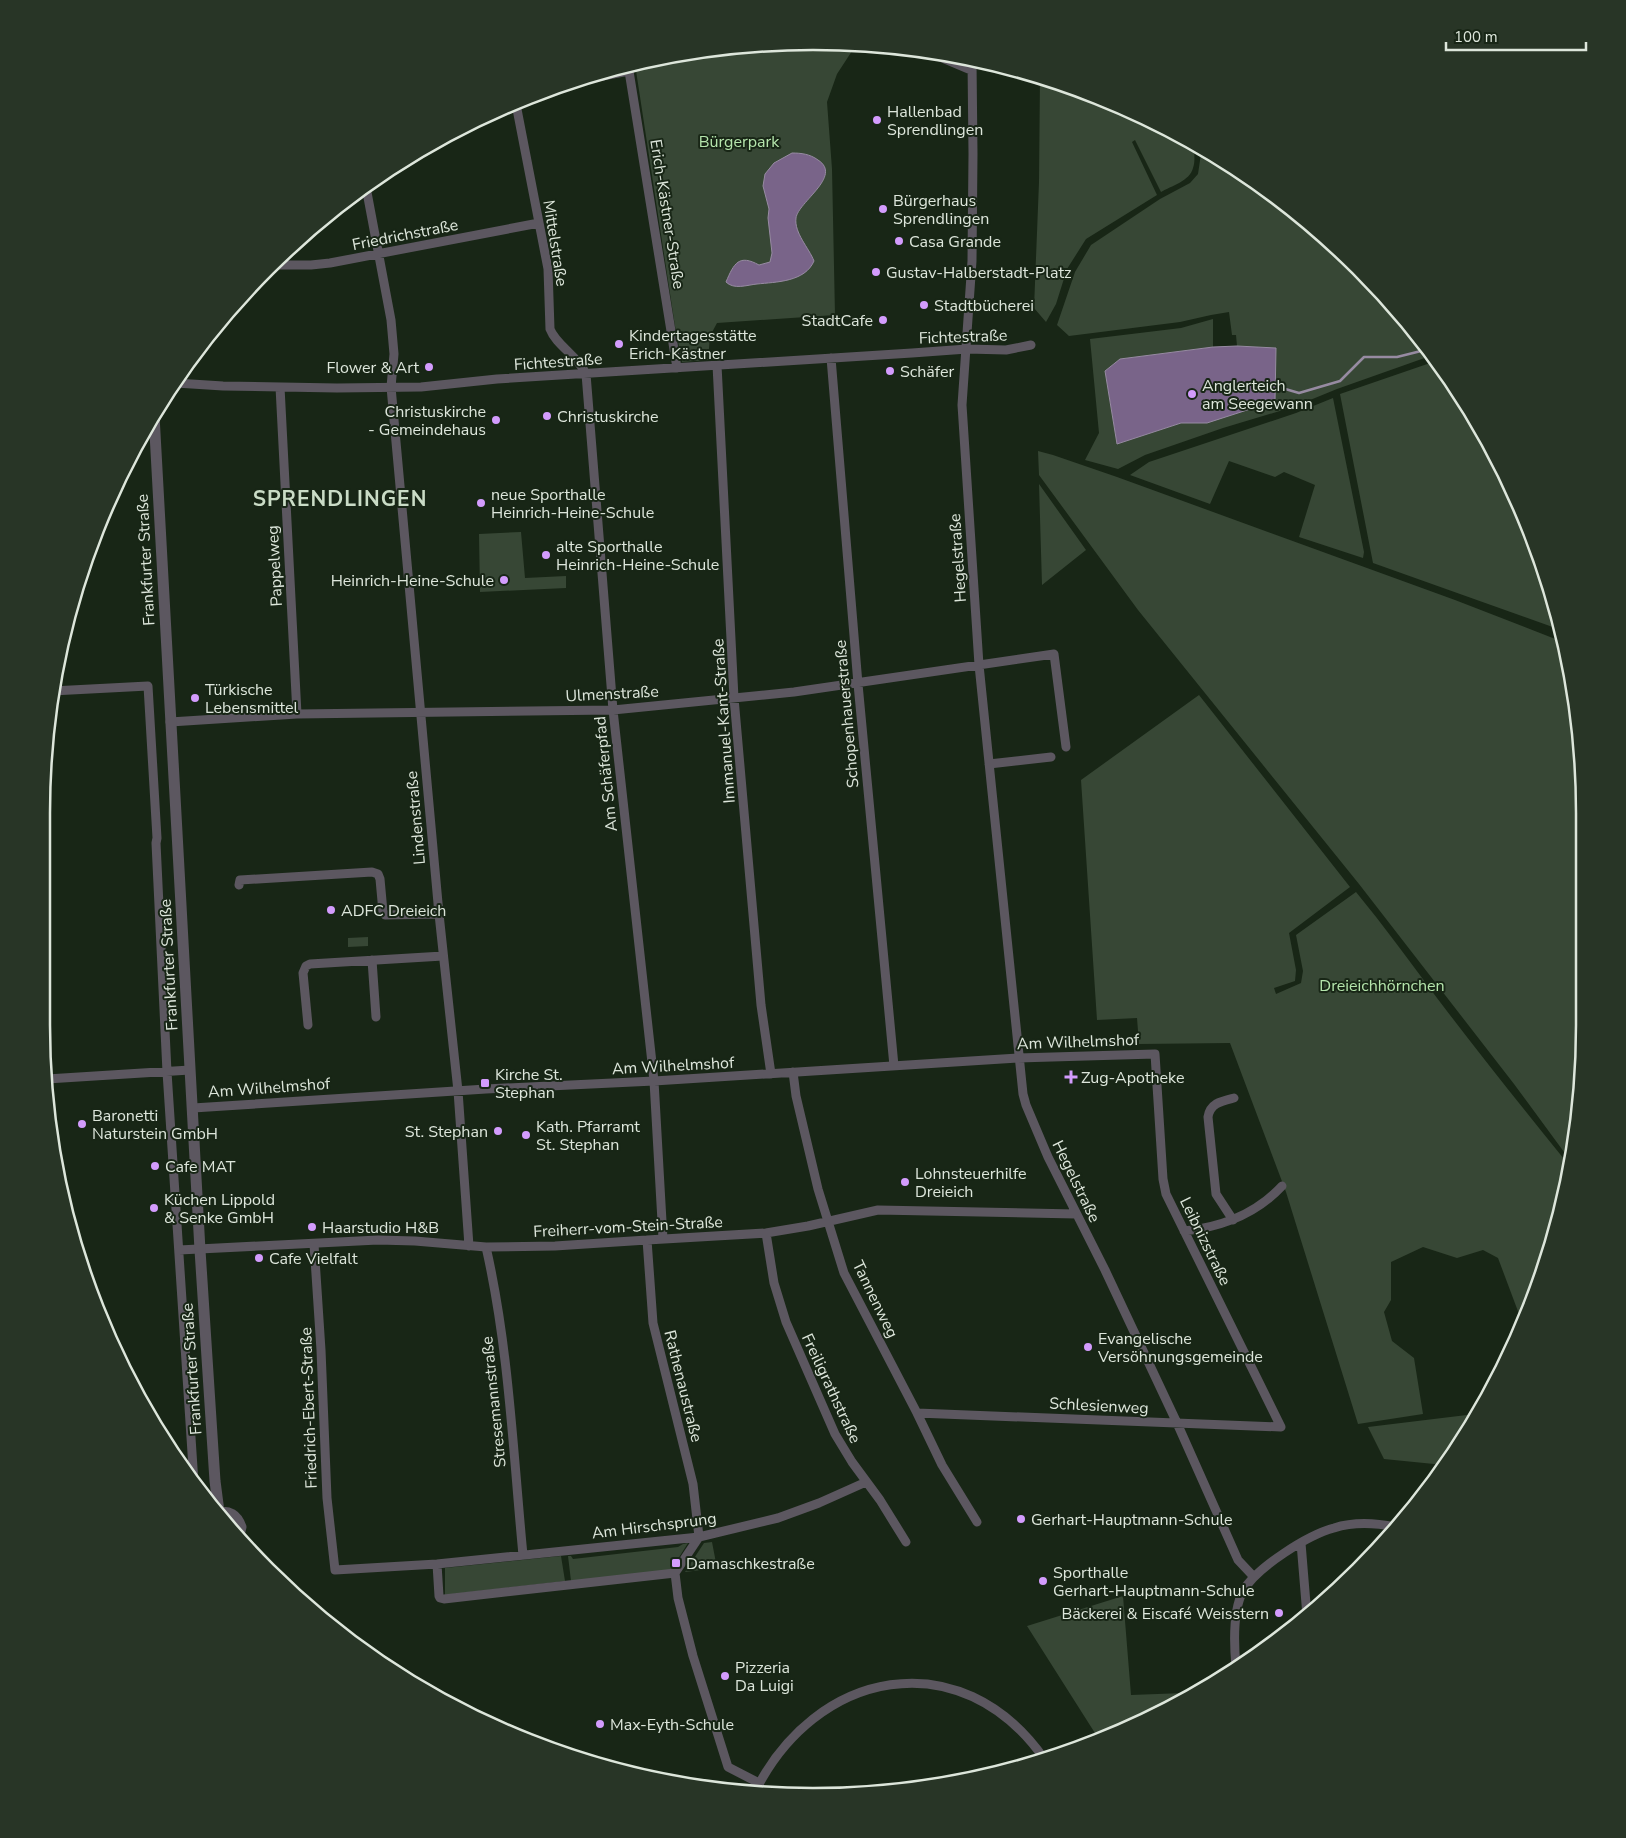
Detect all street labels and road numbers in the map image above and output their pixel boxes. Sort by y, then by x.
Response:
street label: Erich-Kästner-Straße [644,138,690,290]
street label: Mittelstraße [537,198,573,288]
street label: Friedrichstraße [350,214,460,256]
street label: Fichtestraße [918,324,1008,350]
street label: Fichtestraße [513,348,603,376]
street label: Frankfurter Straße [132,493,160,626]
street label: Hegelstraße [944,513,972,603]
street label: Pappelweg [262,525,288,607]
street label: Immanuel-Kant-Straße [707,638,741,804]
street label: Schopenhauerstraße [830,639,864,789]
street label: Ulmenstraße [565,681,659,707]
street label: Am Schäferpfad [589,715,623,833]
street label: Lindenstraße [401,770,431,866]
street label: Frankfurter Straße [155,898,183,1031]
street label: Am Wilhelmshof [1016,1029,1140,1055]
street label: Am Wilhelmshof [611,1052,735,1080]
street label: Am Wilhelmshof [207,1073,332,1103]
street label: Hegelstraße [1047,1137,1105,1226]
street label: Leibnizstraße [1174,1193,1236,1289]
street label: Freiherr-vom-Stein-Straße [533,1211,723,1243]
street label: Tannenweg [847,1257,903,1342]
street label: Frankfurter Straße [176,1302,208,1436]
street label: Friedrich-Ebert-Straße [295,1327,323,1489]
street label: Rathenaustraße [658,1328,708,1445]
street label: Freiligrathstraße [796,1330,866,1447]
street label: Stresemannstraße [476,1335,512,1469]
street label: Schlesienweg [1049,1392,1149,1420]
street label: Am Hirschsprung [591,1507,718,1545]

